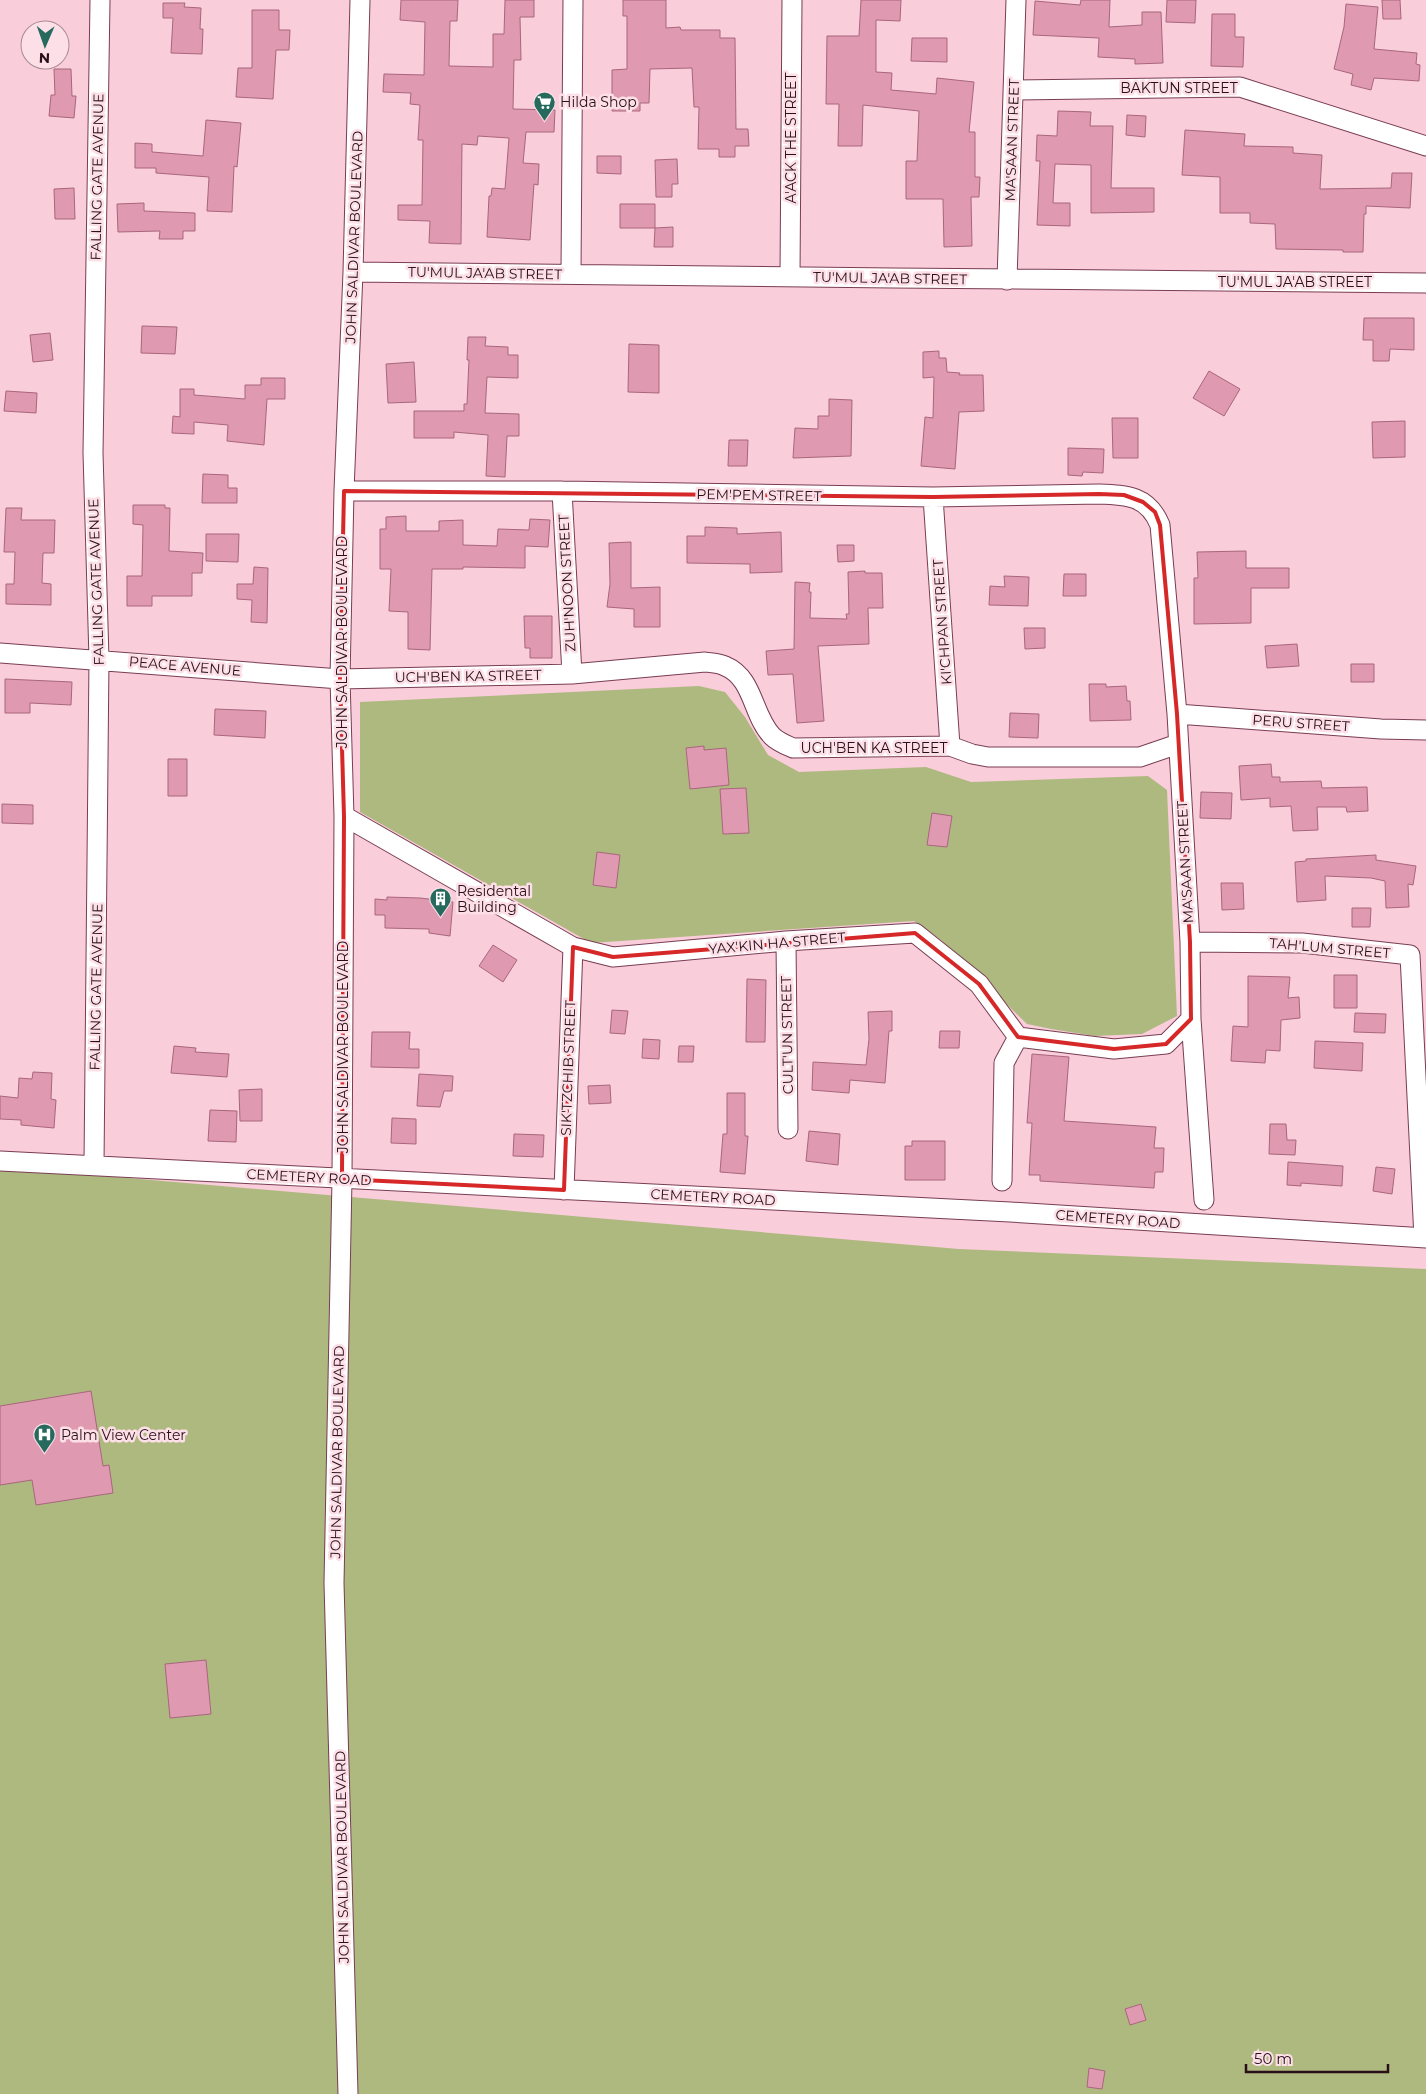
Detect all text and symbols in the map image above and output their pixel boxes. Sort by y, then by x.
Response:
north arrow [20,20,70,70]
text: N [39,49,51,67]
street label: A'ACK THE STREET [782,73,800,203]
street label: MA'SAAN STREET [1001,78,1023,202]
street label: BAKTUN STREET [1120,79,1238,97]
supermarket icon: Hilda Shop [532,90,556,121]
street label: FALLING GATE AVENUE [87,93,107,261]
place label: Hilda Shop [560,93,637,111]
street label: JOHN SALDIVAR BOULEVARD [341,130,367,345]
street label: TU'MUL JA'AB STREET [408,263,562,283]
street label: TU'MUL JA'AB STREET [813,268,967,288]
street label: TU'MUL JA'AB STREET [1218,273,1372,291]
street label: PEM'PEM STREET [696,485,822,505]
street label: FALLING GATE AVENUE [84,498,108,666]
street label: ZUH'NOON STREET [554,514,580,652]
street label: JOHN SALDIVAR BOULEVARD [333,536,351,749]
street label: KI'CHPAN STREET [929,559,955,685]
street label: PEACE AVENUE [128,652,242,680]
street label: UCH'BEN KA STREET [394,666,542,686]
street label: PERU STREET [1252,711,1350,735]
street label: UCH'BEN KA STREET [801,739,947,757]
street label: MA'SAAN STREET [1173,800,1197,924]
place label: Residental Building [457,882,531,916]
building icon: Residental Building [429,887,453,918]
street label: FALLING GATE AVENUE [86,903,106,1071]
street label: YAX'KIN HA STREET [708,928,846,958]
street label: TAH'LUM STREET [1269,934,1391,962]
street label: JOHN SALDIVAR BOULEVARD [334,941,352,1154]
street label: CULT'UN STREET [777,976,797,1094]
street label: SIK'TZCHIB STREET [557,1000,579,1136]
street label: CEMETERY ROAD [246,1165,372,1189]
street label: CEMETERY ROAD [650,1185,776,1209]
street label: CEMETERY ROAD [1055,1206,1181,1232]
street label: JOHN SALDIVAR BOULEVARD [326,1346,348,1559]
hospital icon: Palm View Center [33,1423,57,1454]
place label: Palm View Center [61,1426,186,1444]
street label: JOHN SALDIVAR BOULEVARD [331,1751,353,1964]
scale bar [1246,2042,1388,2074]
text: 50 m [1254,2049,1292,2068]

